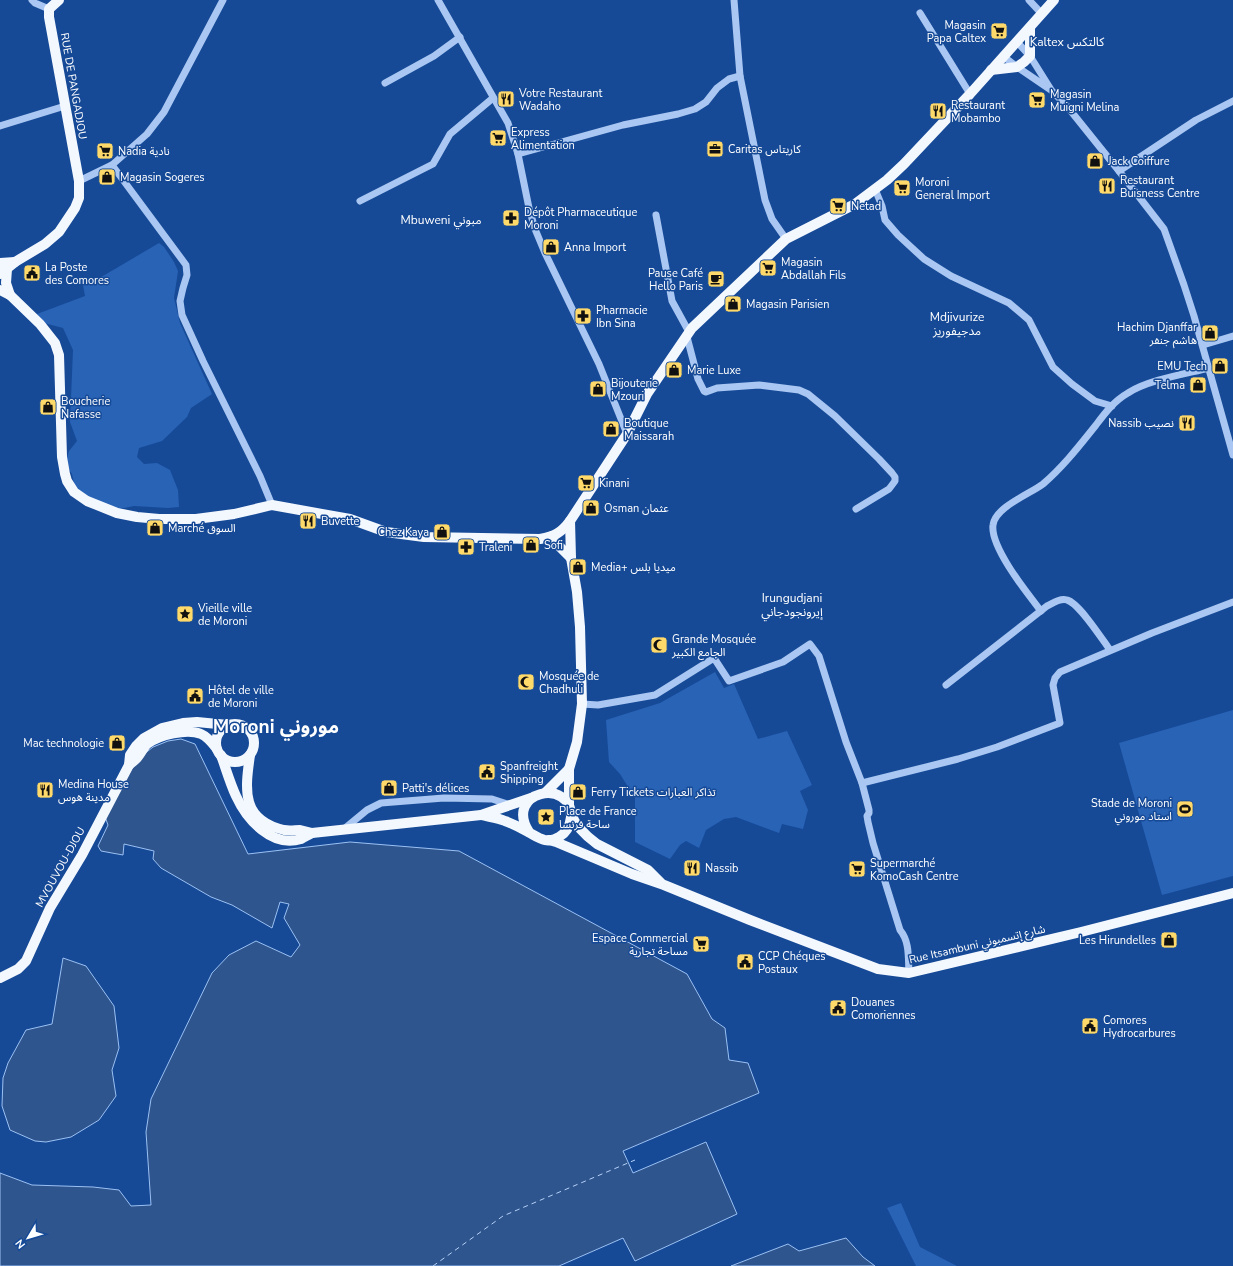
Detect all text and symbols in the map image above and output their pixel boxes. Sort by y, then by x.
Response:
place label: Magasin Papa Caltex [927,18,986,46]
supermarket icon: Magasin Papa Caltex [989,21,1009,41]
street label: RUE DE PANGADJOU [57,32,90,141]
district label: Kaltex كالتكس [1030,34,1105,50]
place label: Votre Restaurant Wadaho [518,86,603,114]
place label: Magasin Muigni Melina [1050,87,1120,115]
restaurant icon: Votre Restaurant Wadaho [496,89,516,109]
supermarket icon: Magasin Muigni Melina [1027,90,1047,110]
place label: Restaurant Mobambo [951,98,1005,126]
restaurant icon: Restaurant Mobambo [928,101,948,121]
place label: Express Alimentation [511,125,575,153]
supermarket icon: Express Alimentation [488,128,508,148]
office icon: Caritas كاريتاس [705,139,725,159]
supermarket icon: Nadia نادية [95,141,115,161]
place label: Caritas كاريتاس [728,142,801,157]
place label: Nadia نادية [118,144,170,159]
shop icon: Jack Coiffure [1085,151,1105,171]
place label: Jack Coiffure [1107,154,1170,169]
shop icon: Magasin Sogeres [97,167,117,187]
place label: Magasin Sogeres [120,170,205,185]
place label: Restaurant Buisness Centre [1120,173,1200,201]
place label: Moroni General Import [915,175,990,203]
restaurant icon: Restaurant Buisness Centre [1097,176,1117,196]
supermarket icon: Moroni General Import [892,178,912,198]
supermarket icon: Netad [828,196,848,216]
place label: Netad [851,199,881,214]
place label: Dépôt Pharmaceutique Moroni [524,205,637,233]
pharmacy icon: Dépôt Pharmaceutique Moroni [501,208,521,228]
district label: Mbuweni مبوني [400,212,482,230]
shop icon: Anna Import [541,237,561,257]
place label: Anna Import [564,240,626,255]
place label: Magasin Abdallah Fils [781,255,846,283]
supermarket icon: Magasin Abdallah Fils [758,258,778,278]
place label: La Poste des Comores [45,260,109,288]
public building icon: La Poste des Comores [22,263,42,283]
place label: Pause Café Hello Paris [648,266,703,294]
cafe icon: Pause Café Hello Paris [706,269,726,289]
shop icon: Magasin Parisien [723,294,743,314]
place label: Magasin Parisien [746,297,829,312]
place label: Pharmacie Ibn Sina [596,303,648,331]
pharmacy icon: Pharmacie Ibn Sina [573,306,593,326]
district label: Mdjivurize مدجيفوريز [930,309,984,339]
place label: Hachim Djanffar هاشم جنفر [1117,320,1197,349]
shop icon: Hachim Djanffar هاشم جنفر [1200,323,1220,343]
shop icon: EMU Tech [1210,356,1230,376]
place label: EMU Tech [1157,359,1207,374]
shop icon: Marie Luxe [664,360,684,380]
place label: Marie Luxe [687,363,741,378]
shop icon: Telma [1188,375,1208,395]
place label: Bijouterie Mzouri [611,376,658,404]
place label: Telma [1155,378,1185,393]
shop icon: Bijouterie Mzouri [588,379,608,399]
place label: Boucherie Nafasse [61,394,110,422]
shop icon: Boucherie Nafasse [38,397,58,417]
restaurant icon: Nassib نصيب [1177,413,1197,433]
place label: Boutique Maissarah [624,416,674,444]
place label: Nassib نصيب [1108,416,1174,431]
shop icon: Boutique Maissarah [601,419,621,439]
supermarket icon: Kinani [576,473,596,493]
place label: Kinani [599,476,629,491]
shop icon: Osman عثمان [581,498,601,518]
place label: Osman عثمان [604,501,669,516]
restaurant icon: Buvette [298,511,318,531]
place label: Buvette [321,514,360,529]
shop icon: Marché السوق [145,518,165,538]
place label: Marché السوق [168,521,236,536]
shop icon: Chez Kaya [432,522,452,542]
place label: Chez Kaya [378,525,429,540]
shop icon: Sofi [521,535,541,555]
pharmacy icon: Traleni [456,537,476,557]
place label: Sofi [544,538,563,553]
place label: Traleni [479,540,512,555]
shop icon: Media+ ميديا بلس [568,557,588,577]
place label: Media+ ميديا بلس [591,560,676,575]
district label: Irungudjani إيرونجودجاني [761,590,823,622]
place label: Vieille ville de Moroni [197,601,252,629]
place icon: Vieille ville de Moroni [175,604,195,624]
place label: Grande Mosquée الجامع الكبير [671,632,756,660]
mosque icon: Grande Mosquée الجامع الكبير [649,635,669,655]
place label: Mosquée de Chadhuli [539,669,599,697]
mosque icon: Mosquée de Chadhuli [516,672,536,692]
place label: Hôtel de ville de Moroni [208,683,274,711]
public building icon: Hôtel de ville de Moroni [185,686,205,706]
district label: Moroni موروني [213,714,339,741]
shop icon: Mac technologie [107,733,127,753]
place label: Mac technologie [23,736,104,751]
place label: Spanfreight Shipping [500,759,558,787]
public building icon: Spanfreight Shipping [477,762,497,782]
place label: Medina House مدينة هوس [58,777,129,805]
shop icon: Patti's délices [379,778,399,798]
restaurant icon: Medina House مدينة هوس [35,780,55,800]
place label: Patti's délices [402,781,469,796]
shop icon: Ferry Tickets تذاكر العبارات [568,782,588,802]
place label: Ferry Tickets تذاكر العبارات [591,785,716,800]
place label: Stade de Moroni استاد موروني [1091,796,1172,826]
sports icon: Stade de Moroni استاد موروني [1175,799,1195,819]
place label: Place de France ساحة فرنسا [559,804,637,832]
place icon: Place de France ساحة فرنسا [536,807,556,827]
street label: MVOUVOU-DJOU [32,824,89,910]
place label: Supermarché KomoCash Centre [870,856,959,884]
restaurant icon: Nassib [682,858,702,878]
supermarket icon: Supermarché KomoCash Centre [847,859,867,879]
place label: Nassib [705,861,739,876]
street label: Rue Itsambuni شارع إتسمبوني [907,921,1047,969]
shop icon: Les Hirundelles [1159,930,1179,950]
place label: Espace Commercial مساحة تجارية [592,931,689,959]
place label: Les Hirundelles [1079,933,1156,948]
supermarket icon: Espace Commercial مساحة تجارية [691,934,711,954]
place label: CCP Chéques Postaux [758,949,826,977]
public building icon: CCP Chéques Postaux [735,952,755,972]
place label: Douanes Comoriennes [851,995,916,1023]
public building icon: Douanes Comoriennes [828,998,848,1018]
place label: Comores Hydrocarbures [1103,1013,1176,1041]
public building icon: Comores Hydrocarbures [1080,1016,1100,1036]
north arrow [8,1218,48,1258]
text: N [12,1236,29,1252]

